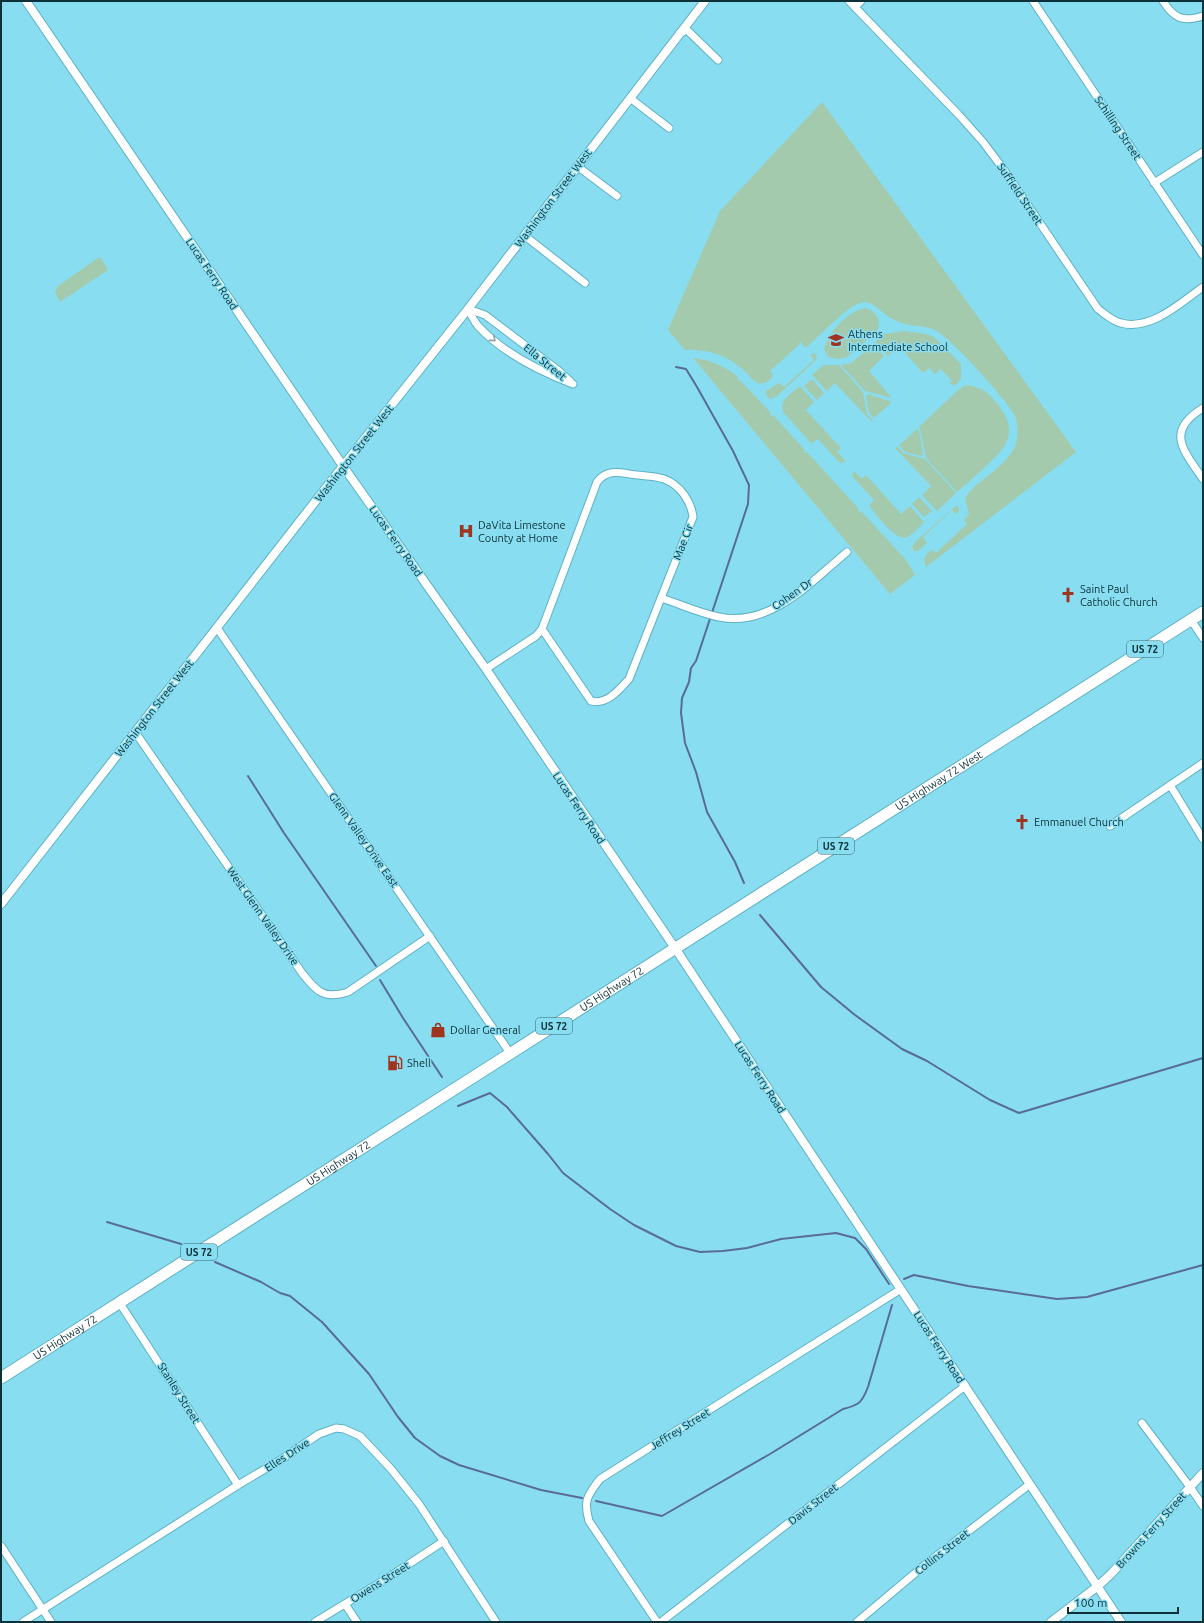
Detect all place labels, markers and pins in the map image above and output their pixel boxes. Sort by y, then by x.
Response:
place label: Athens Intermediate School [848,328,948,353]
school or university icon: Athens Intermediate School [827,331,845,349]
place label: DaVita Limestone County at Home [478,519,566,544]
hospital icon: DaVita Limestone County at Home [457,522,475,540]
place label: Saint Paul Catholic Church [1080,583,1158,608]
church icon: Saint Paul Catholic Church [1059,586,1077,604]
church icon: Emmanuel Church [1013,813,1031,831]
place label: Emmanuel Church [1034,816,1124,828]
shop icon: Dollar General [429,1021,447,1039]
place label: Dollar General [450,1024,521,1036]
fuel station icon: Shell [386,1054,404,1072]
place label: Shell [407,1057,431,1069]

